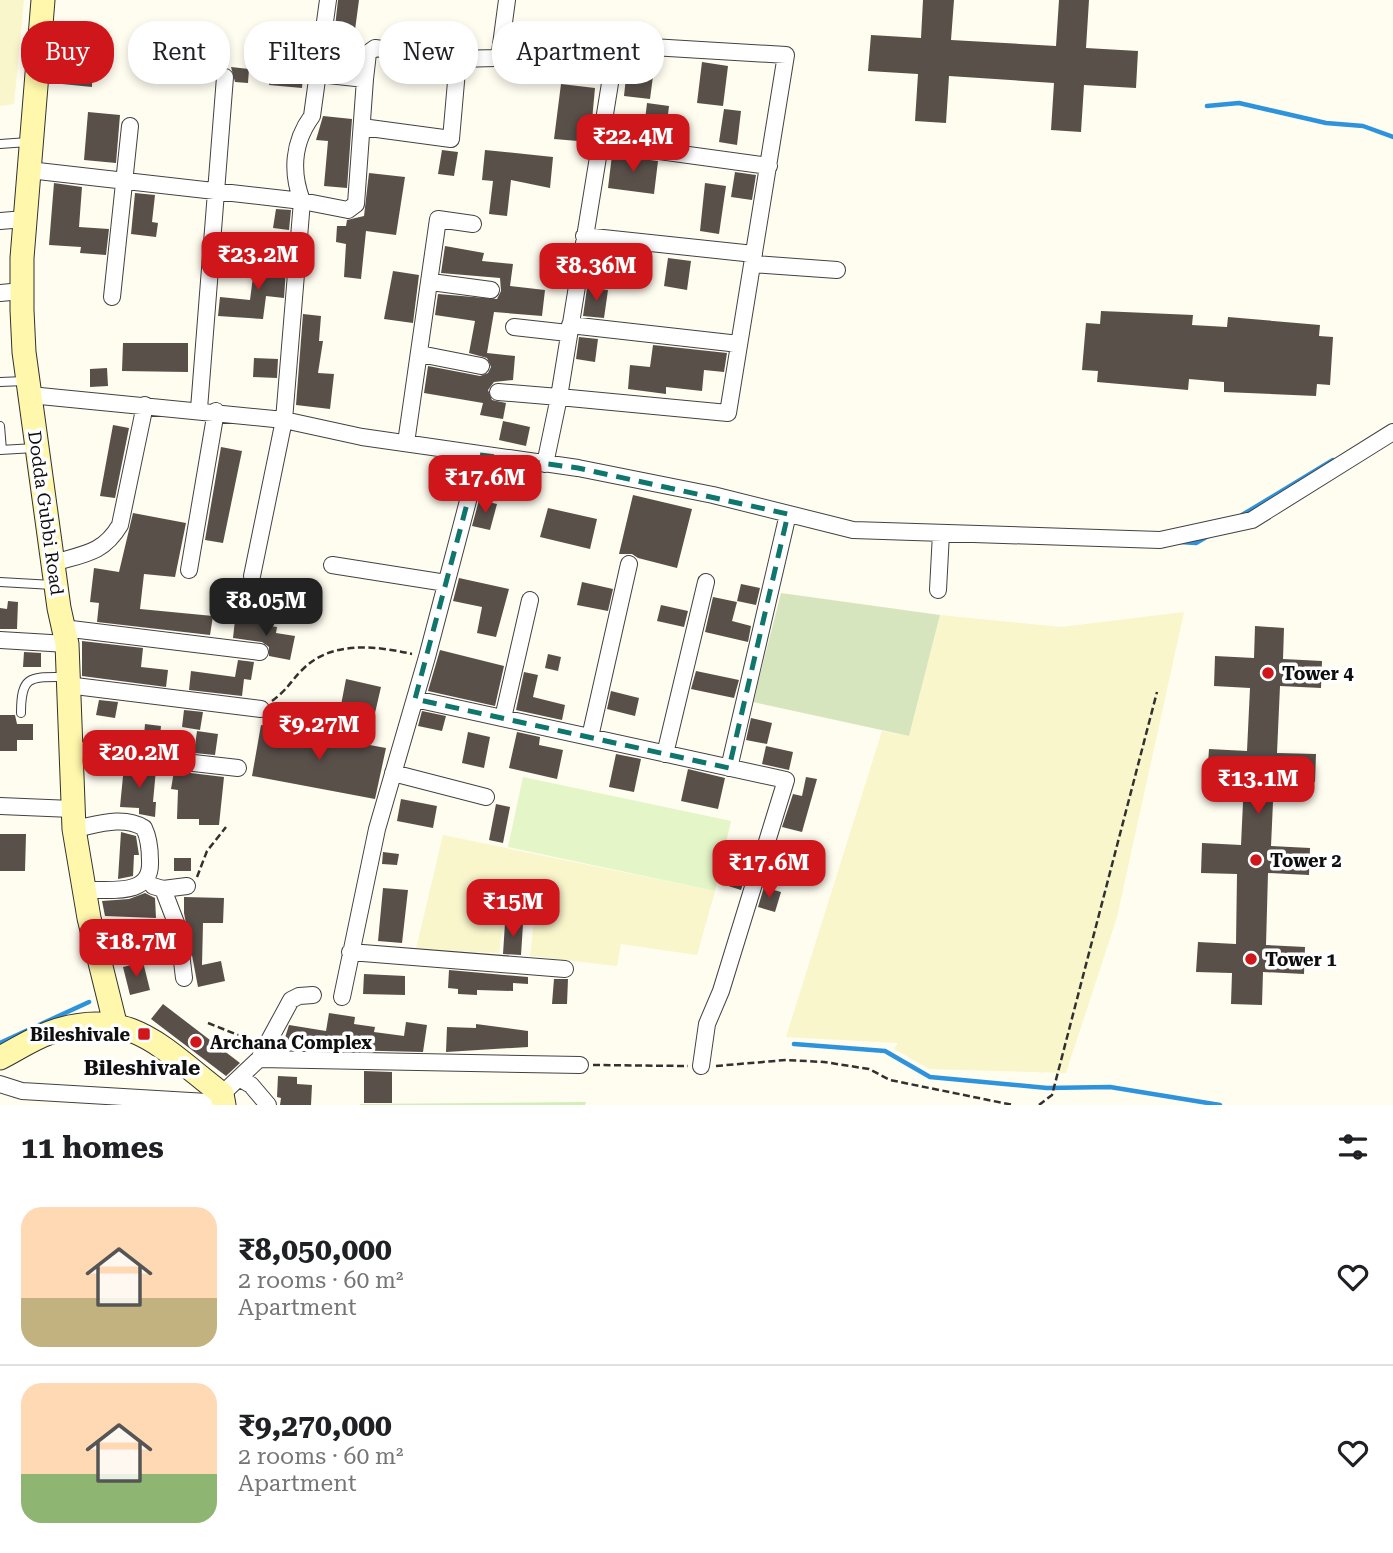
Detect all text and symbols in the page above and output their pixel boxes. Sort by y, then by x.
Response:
chip: Buy [21,21,114,84]
chip: Rent [128,21,230,84]
chip: Filters [244,21,365,84]
chip: New [379,21,478,84]
chip: Apartment [492,21,664,84]
pin: ₹22.4M [576,114,690,174]
text: ₹22.4M [593,123,673,150]
pin: ₹23.2M [201,232,315,292]
text: ₹23.2M [218,241,298,268]
pin: ₹8.36M [539,244,653,303]
text: ₹8.36M [556,252,636,279]
street label: Dodda Gubbi Road [24,429,68,597]
pin: ₹17.6M [428,456,542,515]
text: ₹17.6M [445,464,525,491]
pin: ₹8.05M [209,578,323,638]
text: ₹8.05M [226,587,306,614]
place label: Tower 4 [1282,663,1353,684]
marker: Tower 4 [1260,665,1276,681]
pin: ₹9.27M [262,702,376,762]
text: ₹9.27M [279,711,359,738]
pin: ₹20.2M [82,730,196,790]
text: ₹20.2M [99,739,179,766]
pin: ₹13.1M [1201,756,1315,816]
text: ₹13.1M [1218,765,1298,792]
pin: ₹17.6M [712,841,826,900]
text: ₹17.6M [729,849,809,876]
place label: Tower 2 [1270,850,1341,871]
marker: Tower 2 [1248,852,1264,868]
pin: ₹15M [472,880,554,939]
text: ₹15M [483,888,543,915]
pin: ₹18.7M [79,920,193,979]
text: ₹18.7M [96,928,176,955]
place label: Tower 1 [1265,949,1336,970]
marker: Tower 1 [1243,951,1259,967]
place label: Bileshivale [30,1024,130,1045]
marker: Bileshivale [136,1026,152,1042]
place label: Archana Complex [210,1032,372,1053]
marker: Archana Complex [188,1034,204,1050]
district label: Bileshivale [84,1056,200,1080]
icon: filters [1334,1128,1372,1166]
text: 11 homes [21,1130,164,1165]
text: ₹8,050,000 [238,1232,392,1267]
icon: home [77,1235,161,1319]
icon: heart [1334,1258,1372,1296]
text: 2 rooms · 60 m² [238,1267,404,1294]
text: Apartment [238,1294,357,1321]
text: ₹9,270,000 [238,1408,392,1443]
icon: home [77,1411,161,1495]
icon: heart [1334,1434,1372,1472]
text: 2 rooms · 60 m² [238,1443,404,1470]
text: Apartment [238,1470,357,1497]

